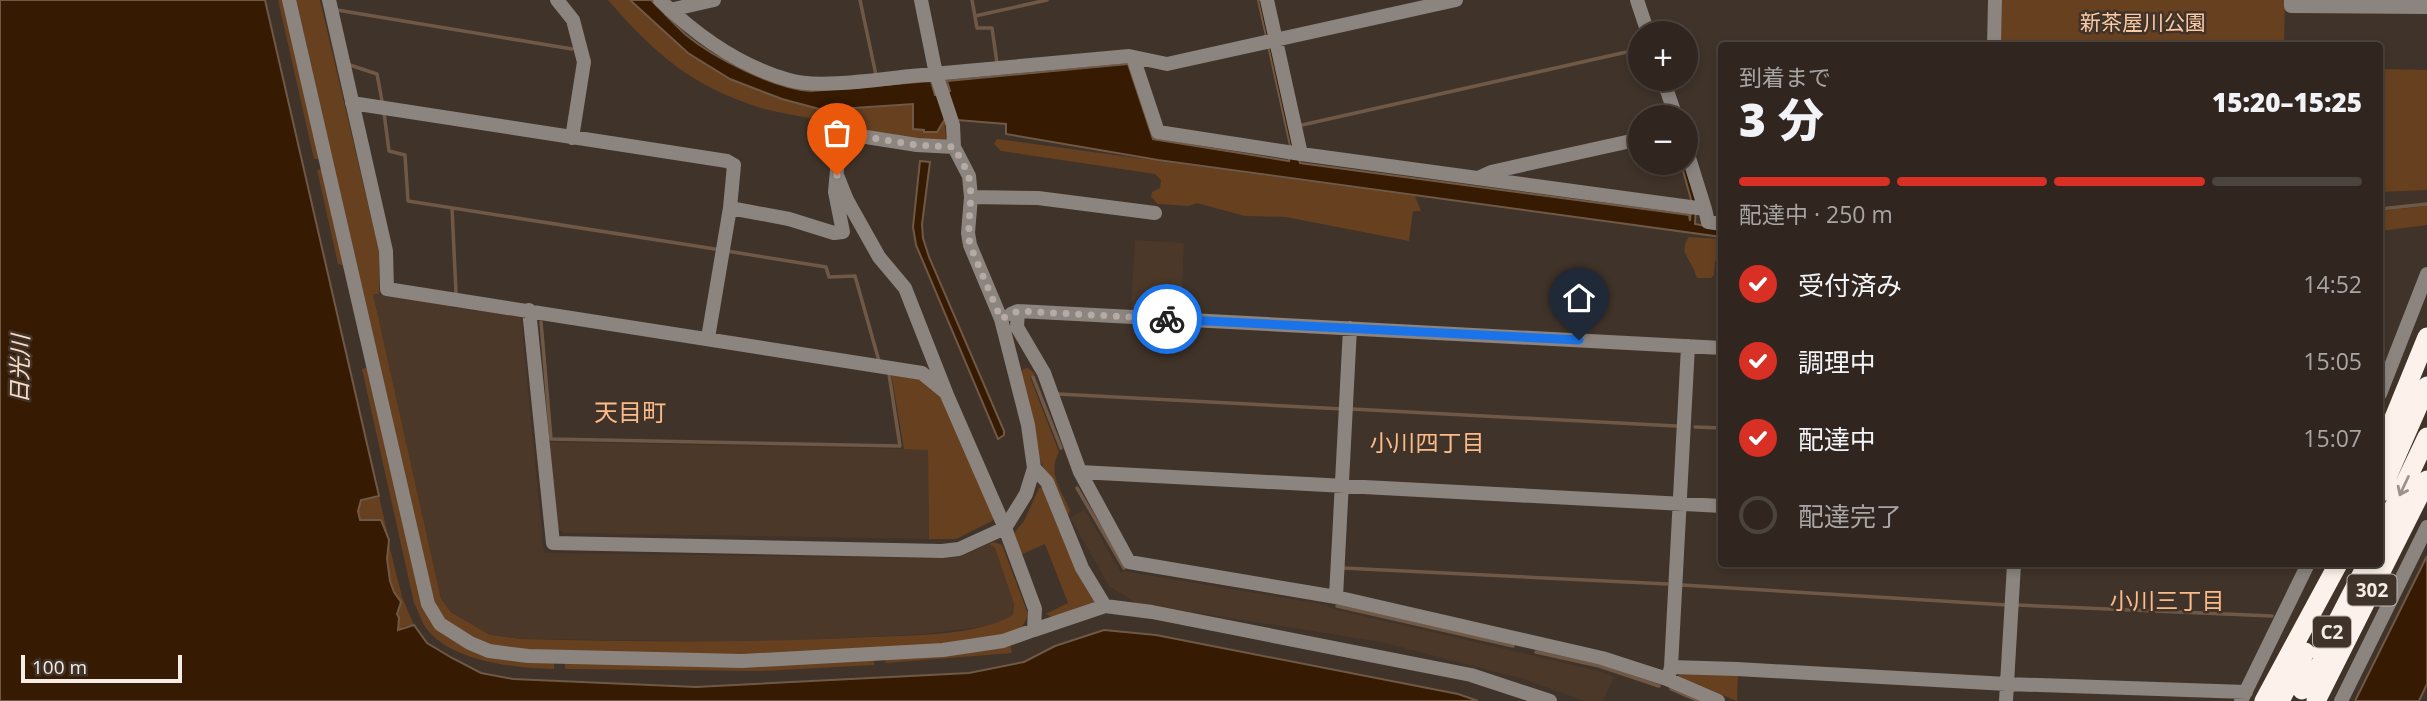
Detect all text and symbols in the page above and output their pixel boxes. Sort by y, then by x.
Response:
park label: 新茶屋川公園 [2080,8,2206,36]
map controls [1628,21,1698,175]
button: + [1628,21,1698,91]
text: 到着まで [1739,61,1831,93]
text: 15:20–15:25 [2212,84,2362,120]
text: 3 分 [1739,88,1824,150]
pin [807,103,867,175]
button: − [1628,105,1698,175]
icon: bag [818,114,856,152]
text: 配達中 · 250 m [1739,198,1893,230]
icon: check [1739,265,1777,303]
text: 受付済み [1798,267,1902,303]
pin [1549,268,1609,340]
text: 14:52 [2303,268,2362,300]
icon: home [1560,279,1598,317]
courier [1132,284,1202,354]
icon: bike [1148,300,1186,338]
water label: 日光川 [2,331,36,404]
icon: check [1739,342,1777,380]
text: 調理中 [1798,344,1876,380]
text: 15:05 [2303,345,2362,377]
district label: 天目町 [594,395,666,428]
icon: check [1739,419,1777,457]
text: 配達中 [1798,421,1876,457]
text: 15:07 [2303,422,2362,454]
district label: 小川四丁目 [1370,426,1485,458]
one-way arrow [2396,476,2409,497]
text: 配達完了 [1798,498,1902,534]
road number: 302 [2348,575,2396,606]
district label: 小川三丁目 [2110,584,2225,616]
road number: C2 [2313,617,2351,648]
scale bar [21,652,182,684]
text: 100 m [32,654,87,680]

